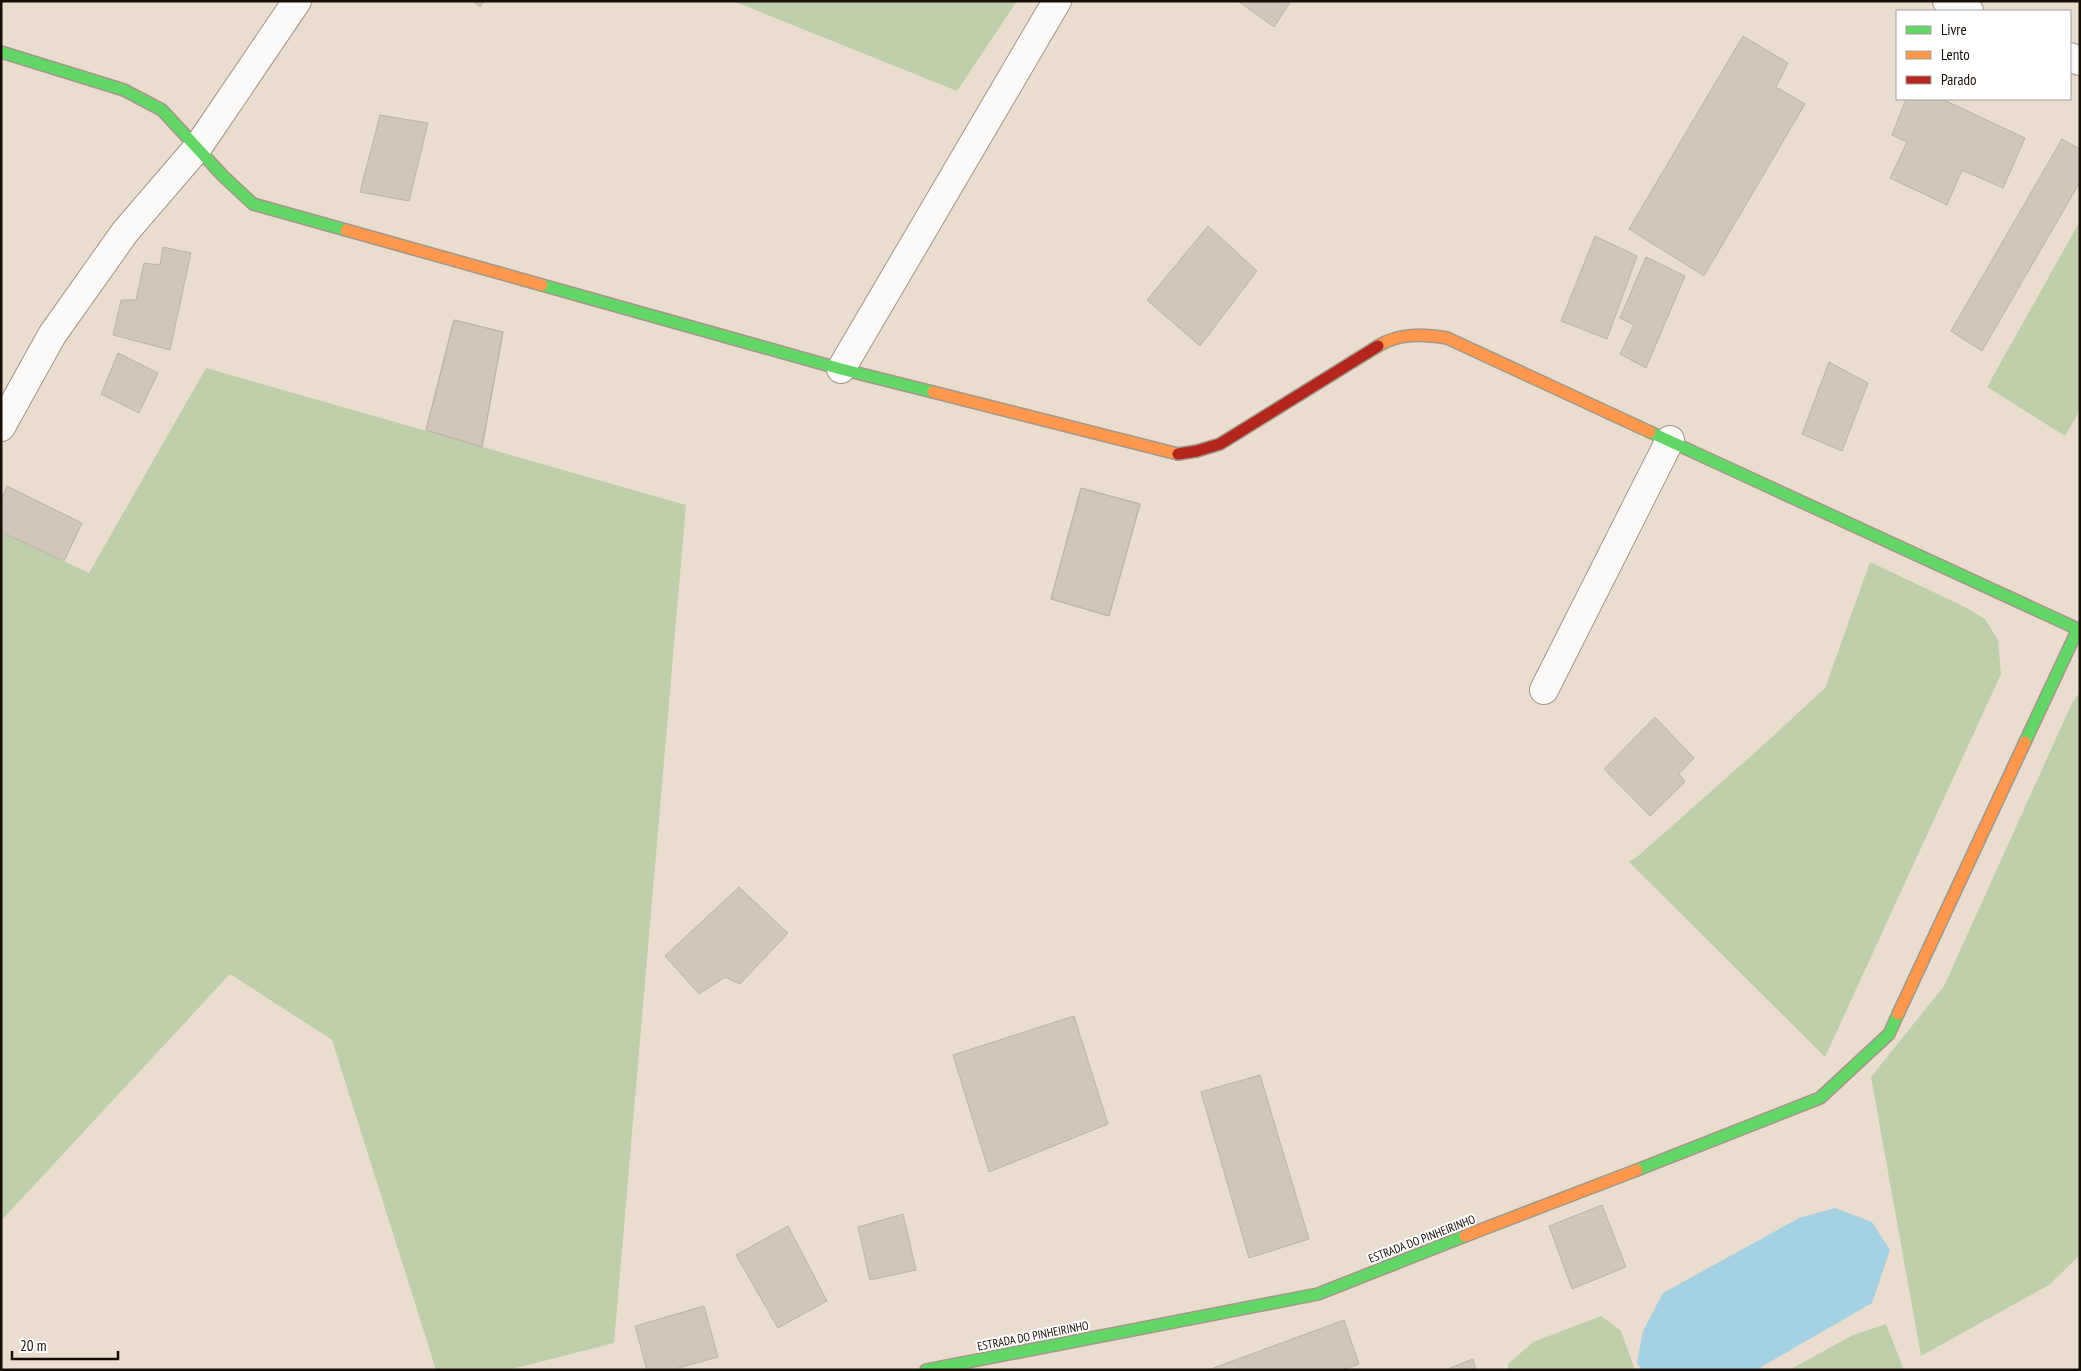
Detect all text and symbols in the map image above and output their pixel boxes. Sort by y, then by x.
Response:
legend [1896,10,2071,100]
text: Livre [1941,20,1967,39]
text: Lento [1941,45,1970,64]
text: Parado [1941,70,1976,89]
street label: ESTRADA DO PINHEIRINHO [1366,1211,1478,1266]
street label: ESTRADA DO PINHEIRINHO [976,1317,1090,1354]
scale bar [12,1328,119,1360]
text: 20 m [20,1336,46,1355]

